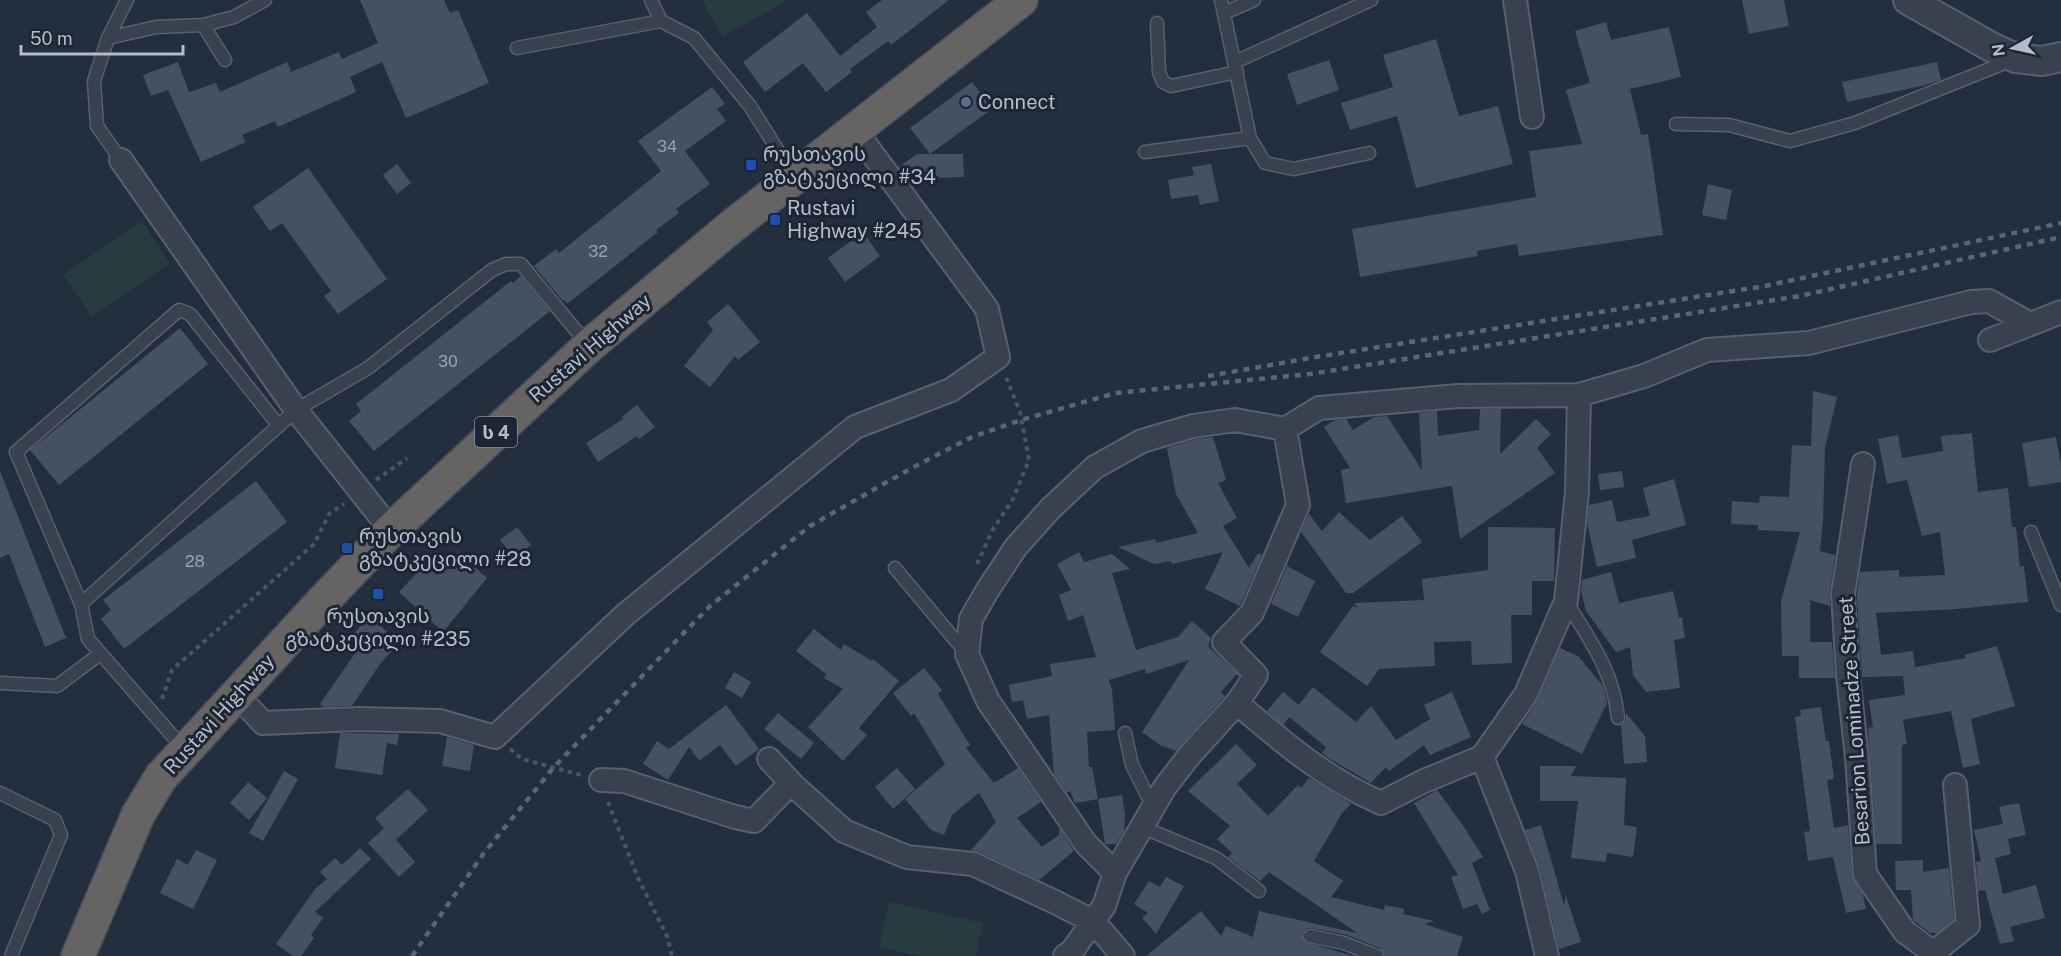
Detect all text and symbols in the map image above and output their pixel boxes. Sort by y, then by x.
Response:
scale bar [21,18,183,56]
north arrow [1983,18,2043,78]
text: 50 m [30,28,73,49]
text: N [1988,42,2009,58]
place label: Connect [978,90,1056,114]
marker: Connect [959,95,973,109]
house number: 34 [657,137,677,156]
place label: რუსთავის გზატკეცილი #34 [763,142,936,190]
marker: რუსთავის გზატკეცილი #34 [744,158,758,172]
place label: Rustavi Highway #245 [787,196,922,243]
marker: Rustavi Highway #245 [768,213,782,227]
house number: 32 [588,242,608,261]
street label: Rustavi Highway [524,288,656,408]
house number: 30 [438,352,458,371]
road number: ს 4 [475,417,517,447]
place label: რუსთავის გზატკეცილი #28 [359,524,532,572]
marker: რუსთავის გზატკეცილი #28 [340,541,354,555]
house number: 28 [185,552,205,571]
marker: რუსთავის გზატკეცილი #235 [371,587,385,601]
street label: Besarion Lominadze Street [1833,596,1875,846]
place label: რუსთავის გზატკეცილი #235 [286,604,470,652]
street label: Rustavi Highway [159,649,280,779]

